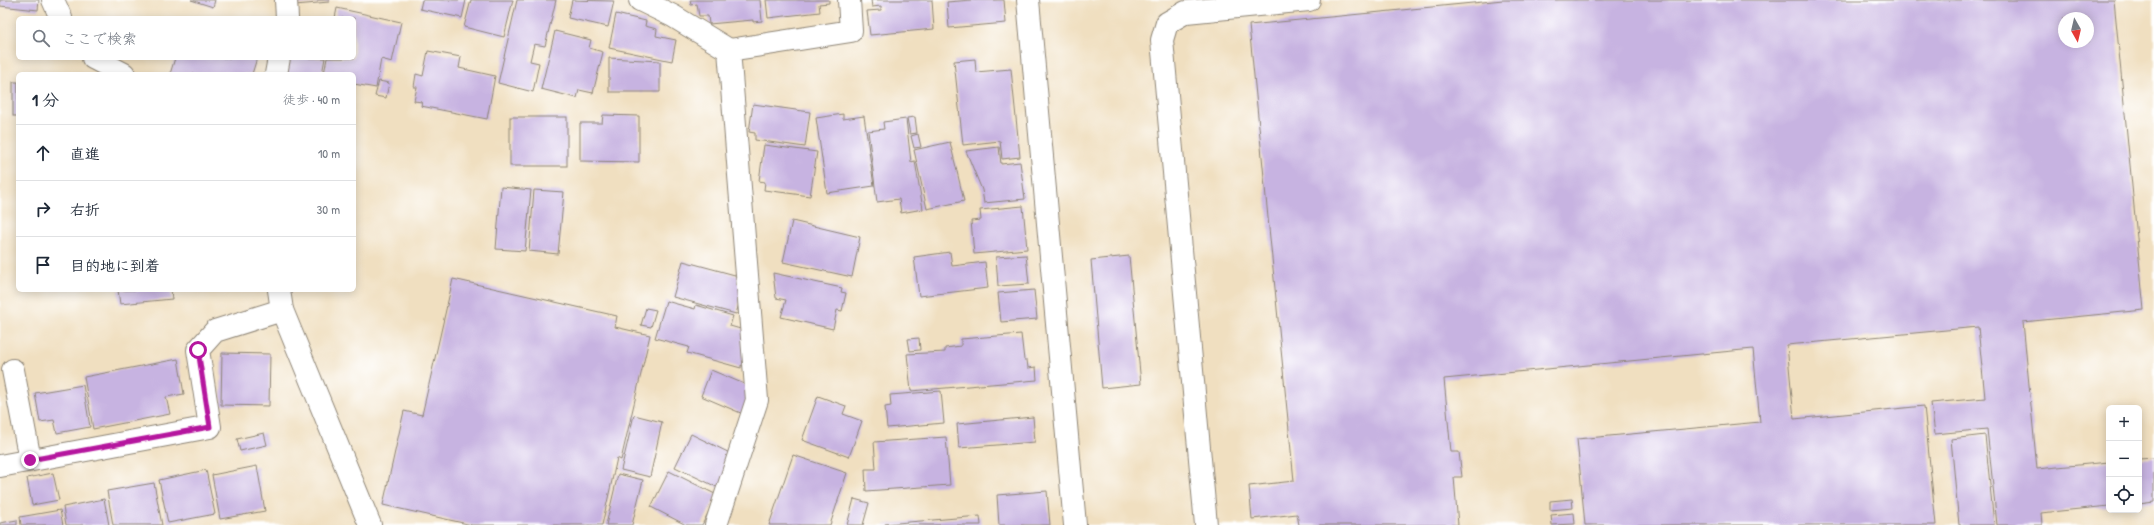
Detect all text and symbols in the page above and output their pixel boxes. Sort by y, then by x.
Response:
north arrow [2058,12,2094,48]
search box [16,16,356,60]
icon: search [30,27,52,49]
text: ここで検索 [62,28,137,49]
text: 1 分 [32,88,59,111]
text: 徒歩 · 40 m [283,90,340,108]
icon: ahead [32,142,54,164]
text: 直進 [70,143,100,164]
text: 10 m [318,144,340,162]
icon: right [32,198,54,220]
text: 右折 [70,199,100,220]
text: 30 m [317,200,340,218]
icon: arrive [32,254,54,276]
text: 目的地に到着 [70,255,160,276]
route start [189,341,207,359]
map controls [2106,405,2142,513]
button: + [2106,405,2142,441]
button: − [2106,441,2142,477]
route end [21,451,39,469]
button: locate [2106,477,2142,513]

